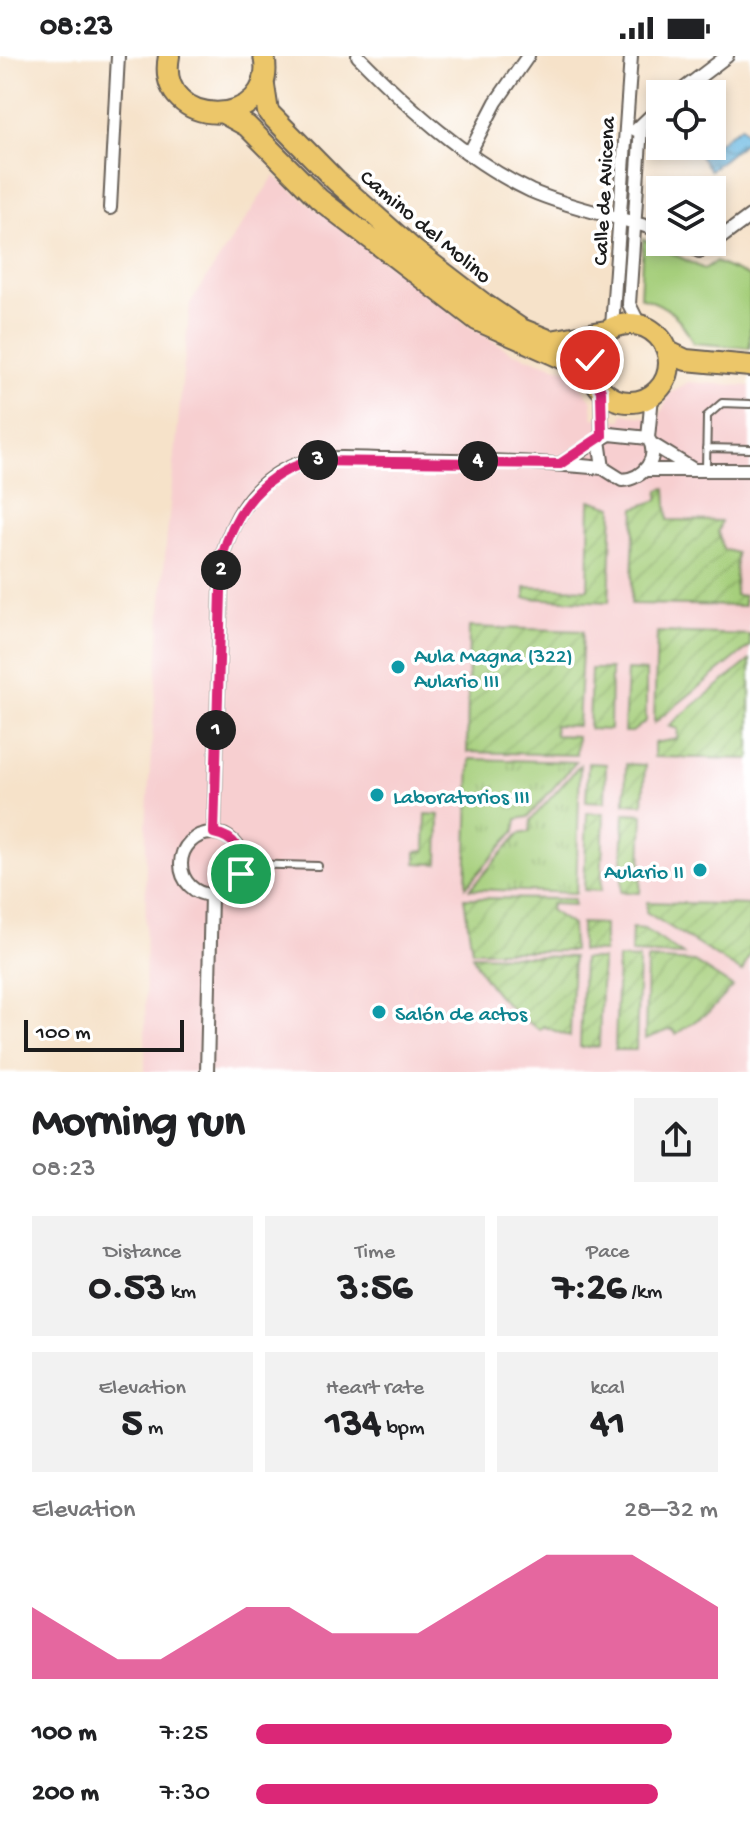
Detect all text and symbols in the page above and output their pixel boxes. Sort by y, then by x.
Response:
text: 08:23 [40,11,113,46]
map controls [646,80,726,256]
button: locate [646,80,726,160]
street label: Calle de Avicena [589,115,623,266]
street label: Camino del Molino [353,165,496,291]
button: layers [646,176,726,256]
pin [556,326,624,394]
icon: check [568,338,612,382]
pin: 3 [298,440,338,480]
pin: 4 [458,441,498,481]
text: 3 [312,447,324,473]
text: 4 [473,448,483,474]
pin: 2 [201,550,241,590]
text: 2 [216,557,226,583]
place label: Aula Magna (322) Aulario III [414,645,573,696]
marker: Aula Magna (322) Aulario III [389,658,407,676]
pin: 1 [196,710,236,750]
text: 1 [212,717,220,743]
marker: Laboratorios III [368,786,386,804]
place label: Laboratorios III [393,786,530,812]
pin [207,840,275,908]
icon: arrive [219,852,263,896]
place label: Aulario II [604,861,684,887]
marker: Aulario II [691,861,709,879]
marker: Salón de actos [370,1003,388,1021]
place label: Salón de actos [395,1003,528,1029]
scale bar [24,1016,184,1052]
text: 100 m [36,1021,91,1047]
button: share [634,1098,718,1182]
text: Morning run [32,1099,245,1151]
text: 08:23 [32,1155,95,1186]
text: Distance [103,1240,181,1266]
text: Time [355,1240,395,1266]
text: Pace [586,1240,629,1266]
text: 0.53 [88,1266,166,1313]
text: 3:56 [338,1266,412,1313]
text: 7:26 [553,1266,626,1313]
text: km [166,1280,196,1306]
text: /km [626,1280,662,1306]
text: Elevation [99,1376,186,1402]
text: Heart rate [326,1376,424,1402]
text: kcal [590,1376,625,1402]
text: 5 [121,1402,142,1449]
text: 134 [325,1402,381,1449]
text: 41 [590,1402,625,1449]
text: m [142,1416,163,1442]
text: bpm [381,1416,425,1442]
text: Elevation [32,1496,135,1527]
text: 28–32 m [624,1496,718,1527]
text: 100 m [32,1719,97,1750]
text: 7:25 [160,1719,208,1750]
text: 200 m [32,1779,99,1810]
text: 7:30 [160,1779,210,1810]

